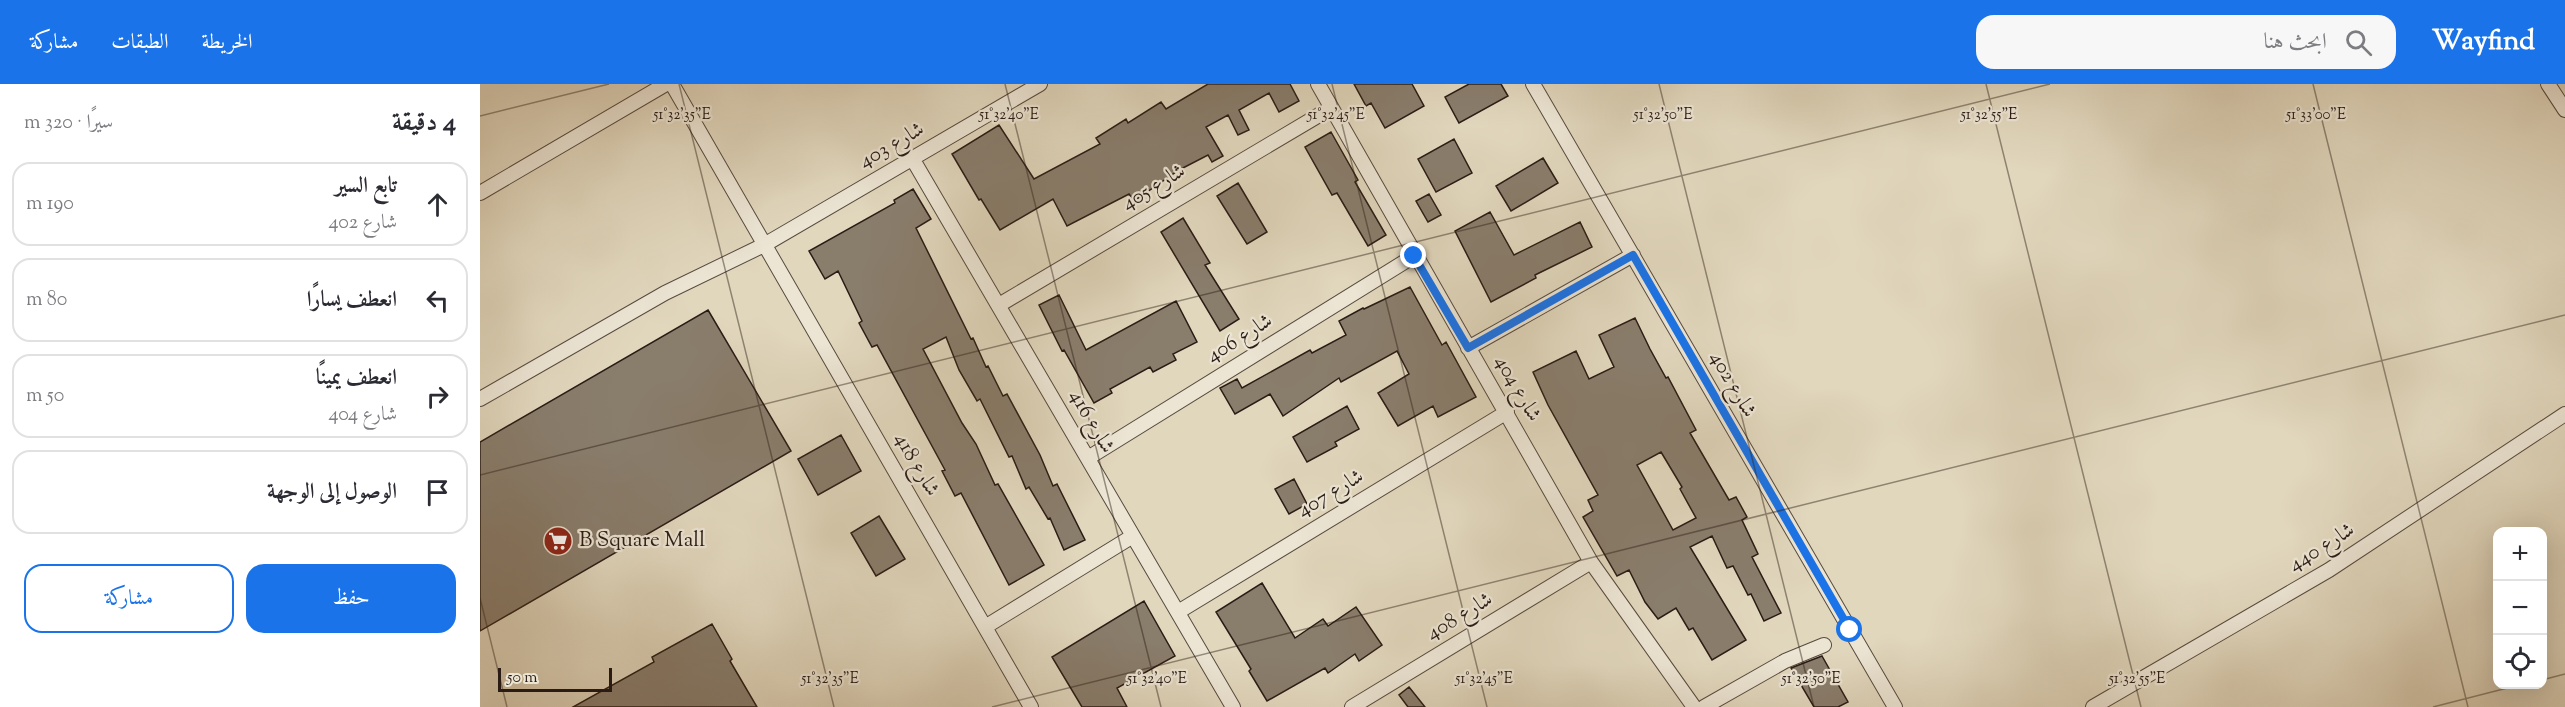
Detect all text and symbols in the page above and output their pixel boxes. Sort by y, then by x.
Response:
search box [1976,15,2396,69]
text: Wayfind [2432,22,2535,62]
icon: search [2342,26,2375,59]
text: ابحث هنا [2263,27,2327,59]
text: مشاركة [30,28,78,58]
text: الطبقات [111,28,168,58]
text: الخريطة [201,28,253,58]
text: 4 دقيقة [392,105,456,142]
text: 51°32'35"E [652,105,711,126]
text: 51°32'40"E [978,105,1039,126]
text: 51°32'45"E [1306,105,1365,126]
text: 51°32'50"E [1633,105,1692,126]
text: 51°32'55"E [1960,105,2017,126]
text: 51°33'00"E [2285,105,2346,126]
text: سيرًا · 320 m [24,109,113,138]
street label: شارع 403 [854,115,931,178]
street label: شارع 405 [1116,157,1192,220]
text: تابع السير [335,171,397,203]
icon: ahead [421,188,454,221]
text: 190 m [26,190,74,219]
text: شارع 402 [328,209,397,238]
route end [1400,242,1426,268]
icon: left [421,284,454,317]
text: انعطف يسارًا [307,285,397,317]
text: 80 m [26,286,67,315]
street label: شارع 406 [1201,307,1279,372]
street label: شارع 402 [1700,346,1763,424]
street label: شارع 404 [1485,350,1548,428]
text: انعطف يمينًا [316,363,397,395]
icon: right [421,380,454,413]
text: 50 m [26,382,64,411]
street label: شارع 416 [1060,385,1121,460]
text: شارع 404 [328,401,397,430]
street label: شارع 418 [885,428,946,503]
street label: شارع 407 [1292,462,1371,527]
icon: arrive [421,476,454,509]
text: الوصول إلى الوجهة [267,477,397,509]
street label: شارع 440 [2283,516,2361,581]
supermarket icon: B Square Mall [542,525,574,557]
place label: B Square Mall [579,526,705,556]
map controls [2493,527,2547,689]
button: + [2493,527,2547,581]
button: مشاركة [24,564,234,633]
button: حفظ [246,564,456,633]
button: − [2493,581,2547,635]
street label: شارع 408 [1421,585,1500,650]
route start [1836,616,1862,642]
button: locate [2493,635,2547,689]
scale bar [498,665,612,692]
text: 50 m [507,667,538,690]
text: 51°32'35"E [800,669,859,690]
text: 51°32'40"E [1126,669,1187,690]
text: 51°32'45"E [1454,669,1513,690]
text: 51°32'50"E [1781,669,1840,690]
text: 51°32'55"E [2108,669,2165,690]

